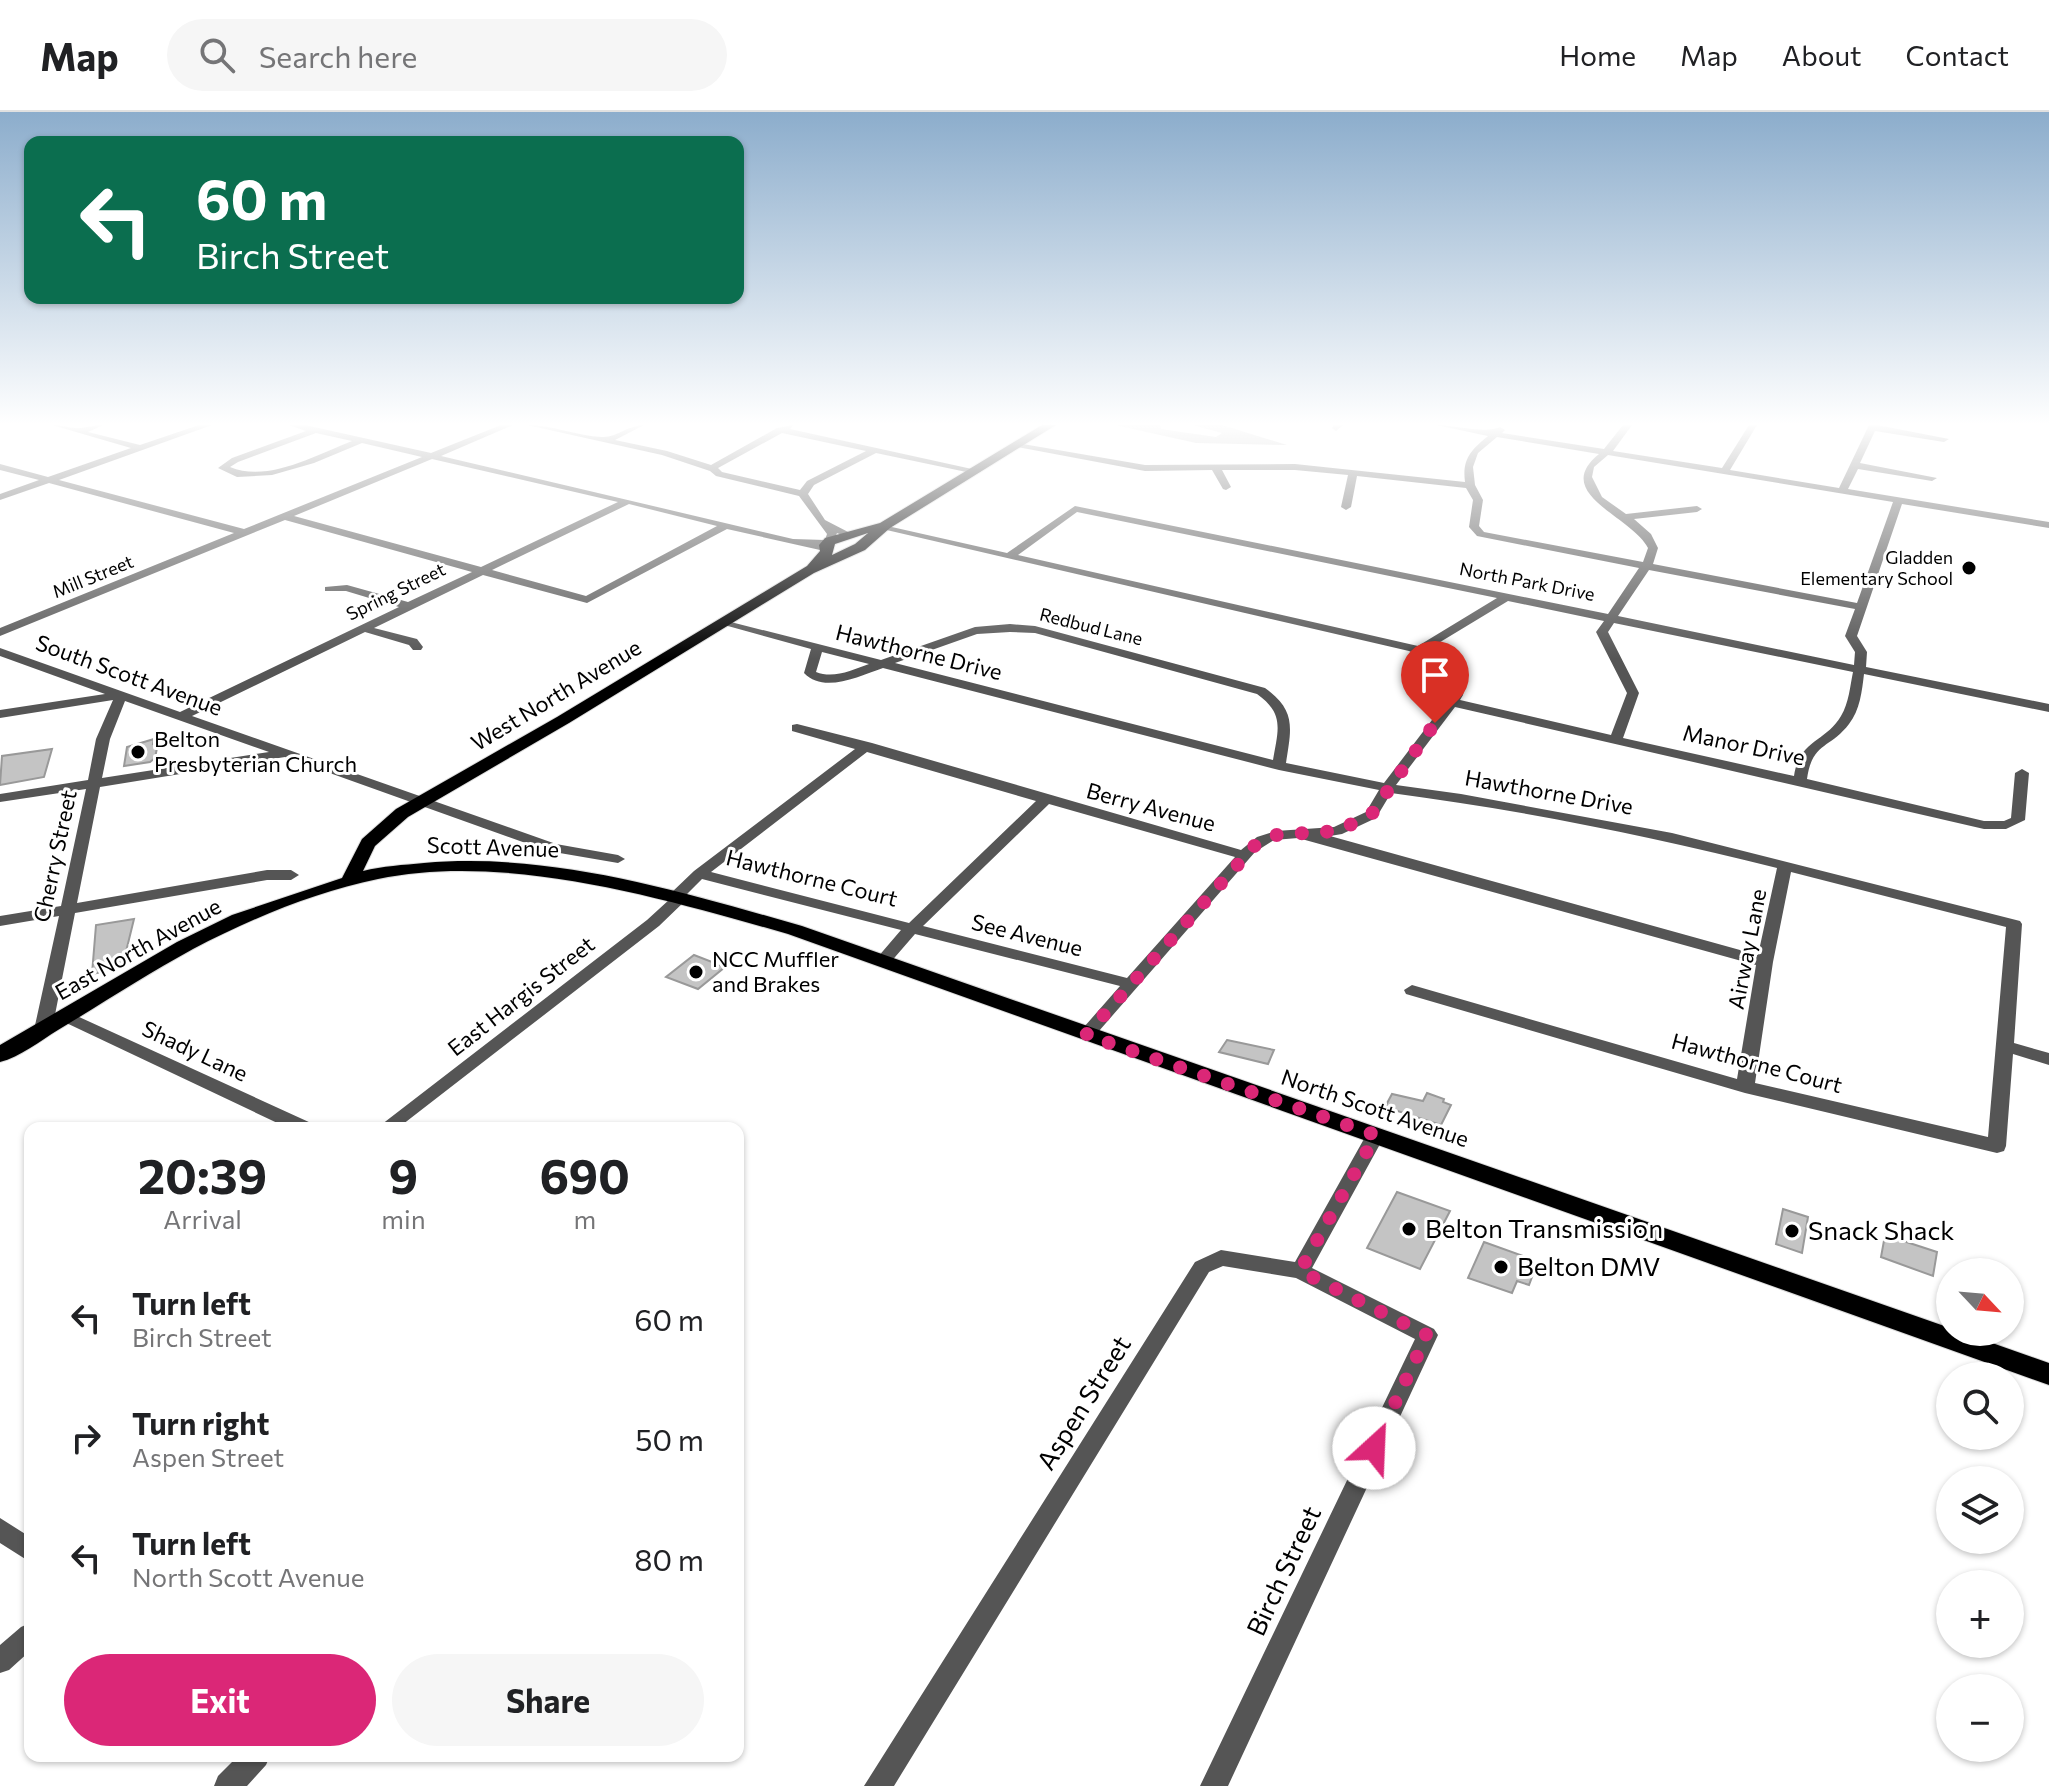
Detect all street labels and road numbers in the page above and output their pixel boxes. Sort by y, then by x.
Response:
street label: Mill Street [49,550,136,602]
street label: North Park Drive [1458,557,1597,605]
street label: Spring Street [342,558,449,625]
street label: Redbud Lane [1037,603,1145,649]
street label: Hawthorne Drive [833,618,1005,685]
street label: South Scott Avenue [32,628,226,721]
street label: West North Avenue [466,633,646,756]
street label: Manor Drive [1681,718,1808,771]
street label: Hawthorne Drive [1463,763,1635,820]
street label: Berry Avenue [1084,776,1219,837]
street label: Cherry Street [27,787,82,925]
street label: Scott Avenue [426,831,560,862]
street label: Hawthorne Court [724,843,901,912]
street label: Airway Lane [1722,886,1771,1011]
street label: East North Avenue [50,892,225,1005]
street label: See Avenue [969,908,1086,961]
street label: East Hargis Street [442,930,599,1061]
street label: Shady Lane [138,1014,252,1087]
street label: Hawthorne Court [1669,1027,1845,1098]
street label: North Scott Avenue [1278,1063,1473,1152]
street label: Aspen Street [1029,1329,1136,1475]
street label: Birch Street [1239,1501,1326,1640]

